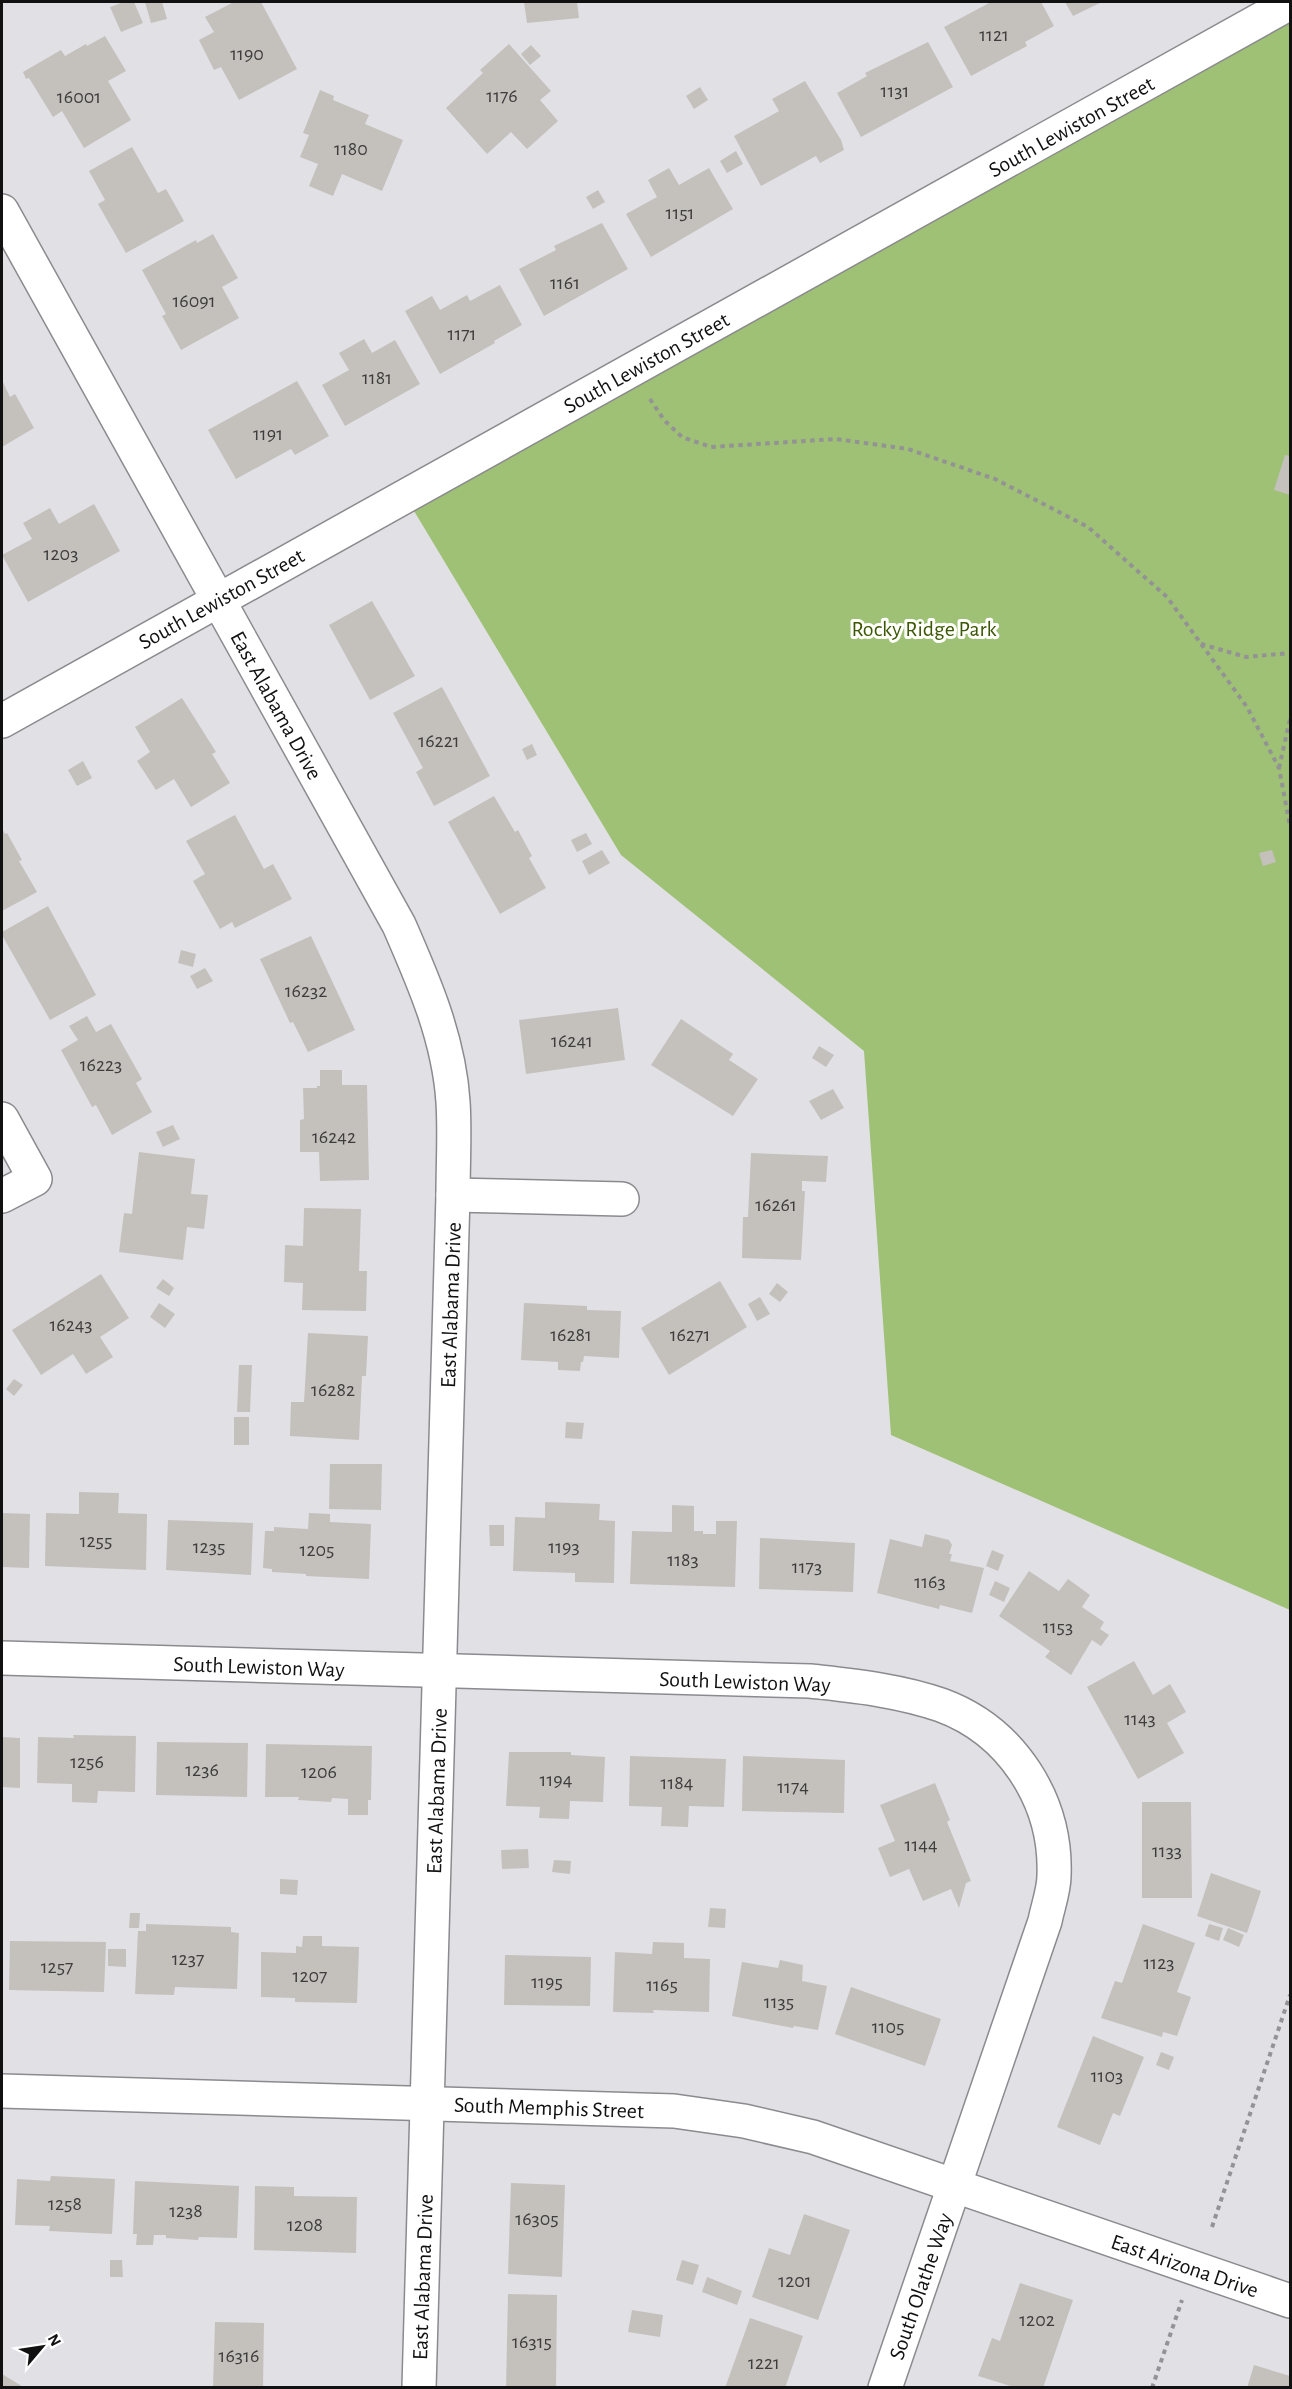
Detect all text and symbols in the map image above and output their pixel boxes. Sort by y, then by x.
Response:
house number: 1121 [979,25,1009,45]
house number: 1190 [230,44,264,64]
street label: South Lewiston Street [985,72,1158,181]
house number: 1131 [881,81,909,101]
house number: 1176 [486,86,518,106]
house number: 16001 [57,87,101,107]
house number: 1180 [334,139,368,159]
house number: 1151 [666,203,695,223]
house number: 1161 [550,273,580,293]
house number: 16091 [172,291,216,311]
street label: South Lewiston Street [560,308,733,417]
house number: 1171 [448,324,476,344]
house number: 1181 [362,368,392,388]
house number: 1191 [253,424,283,444]
house number: 1203 [44,544,78,564]
street label: South Lewiston Street [135,544,308,653]
park label: Rocky Ridge Park [851,618,997,640]
street label: East Alabama Drive [226,628,326,783]
house number: 16221 [418,731,460,751]
house number: 16232 [285,981,327,1001]
house number: 16241 [551,1031,593,1051]
house number: 16223 [80,1055,122,1075]
house number: 16242 [312,1127,356,1147]
house number: 16261 [755,1195,797,1215]
street label: East Alabama Drive [437,1222,465,1388]
house number: 16243 [49,1315,93,1335]
house number: 16281 [550,1325,592,1345]
house number: 16271 [670,1325,710,1345]
house number: 16282 [311,1380,355,1400]
house number: 1255 [80,1531,112,1551]
house number: 1235 [193,1537,225,1557]
house number: 1193 [548,1537,580,1557]
house number: 1205 [300,1540,334,1560]
house number: 1183 [667,1550,699,1570]
house number: 1173 [792,1557,822,1577]
house number: 1163 [914,1572,946,1592]
house number: 1153 [1043,1617,1073,1637]
street label: South Lewiston Way [173,1653,346,1681]
street label: South Lewiston Way [659,1668,832,1696]
street label: East Alabama Drive [423,1708,451,1874]
house number: 1143 [1124,1709,1156,1729]
house number: 1256 [70,1752,104,1772]
house number: 1236 [185,1760,219,1780]
house number: 1206 [301,1762,337,1782]
house number: 1194 [540,1770,572,1790]
house number: 1184 [661,1773,693,1793]
house number: 1174 [777,1777,809,1797]
house number: 1144 [905,1835,938,1855]
house number: 1133 [1152,1841,1182,1861]
house number: 1237 [172,1949,204,1969]
house number: 1123 [1143,1953,1175,1973]
house number: 1257 [41,1957,73,1977]
house number: 1207 [293,1966,327,1986]
house number: 1195 [531,1972,563,1992]
house number: 1165 [646,1975,678,1995]
house number: 1135 [764,1992,794,2012]
house number: 1105 [872,2017,904,2037]
house number: 1103 [1091,2066,1123,2086]
street label: South Memphis Street [454,2094,644,2122]
house number: 1258 [48,2194,82,2214]
street label: East Alabama Drive [409,2194,437,2360]
house number: 1238 [169,2201,203,2221]
house number: 16305 [515,2209,559,2229]
street label: South Olathe Way [886,2210,957,2363]
house number: 1208 [287,2215,323,2235]
street label: East Arizona Drive [1108,2230,1261,2301]
house number: 1201 [778,2271,812,2291]
house number: 1202 [1019,2310,1055,2330]
north arrow [12,2317,72,2377]
text: N [45,2331,64,2349]
house number: 16315 [512,2332,552,2352]
house number: 16316 [219,2346,259,2366]
house number: 1221 [748,2353,780,2373]

